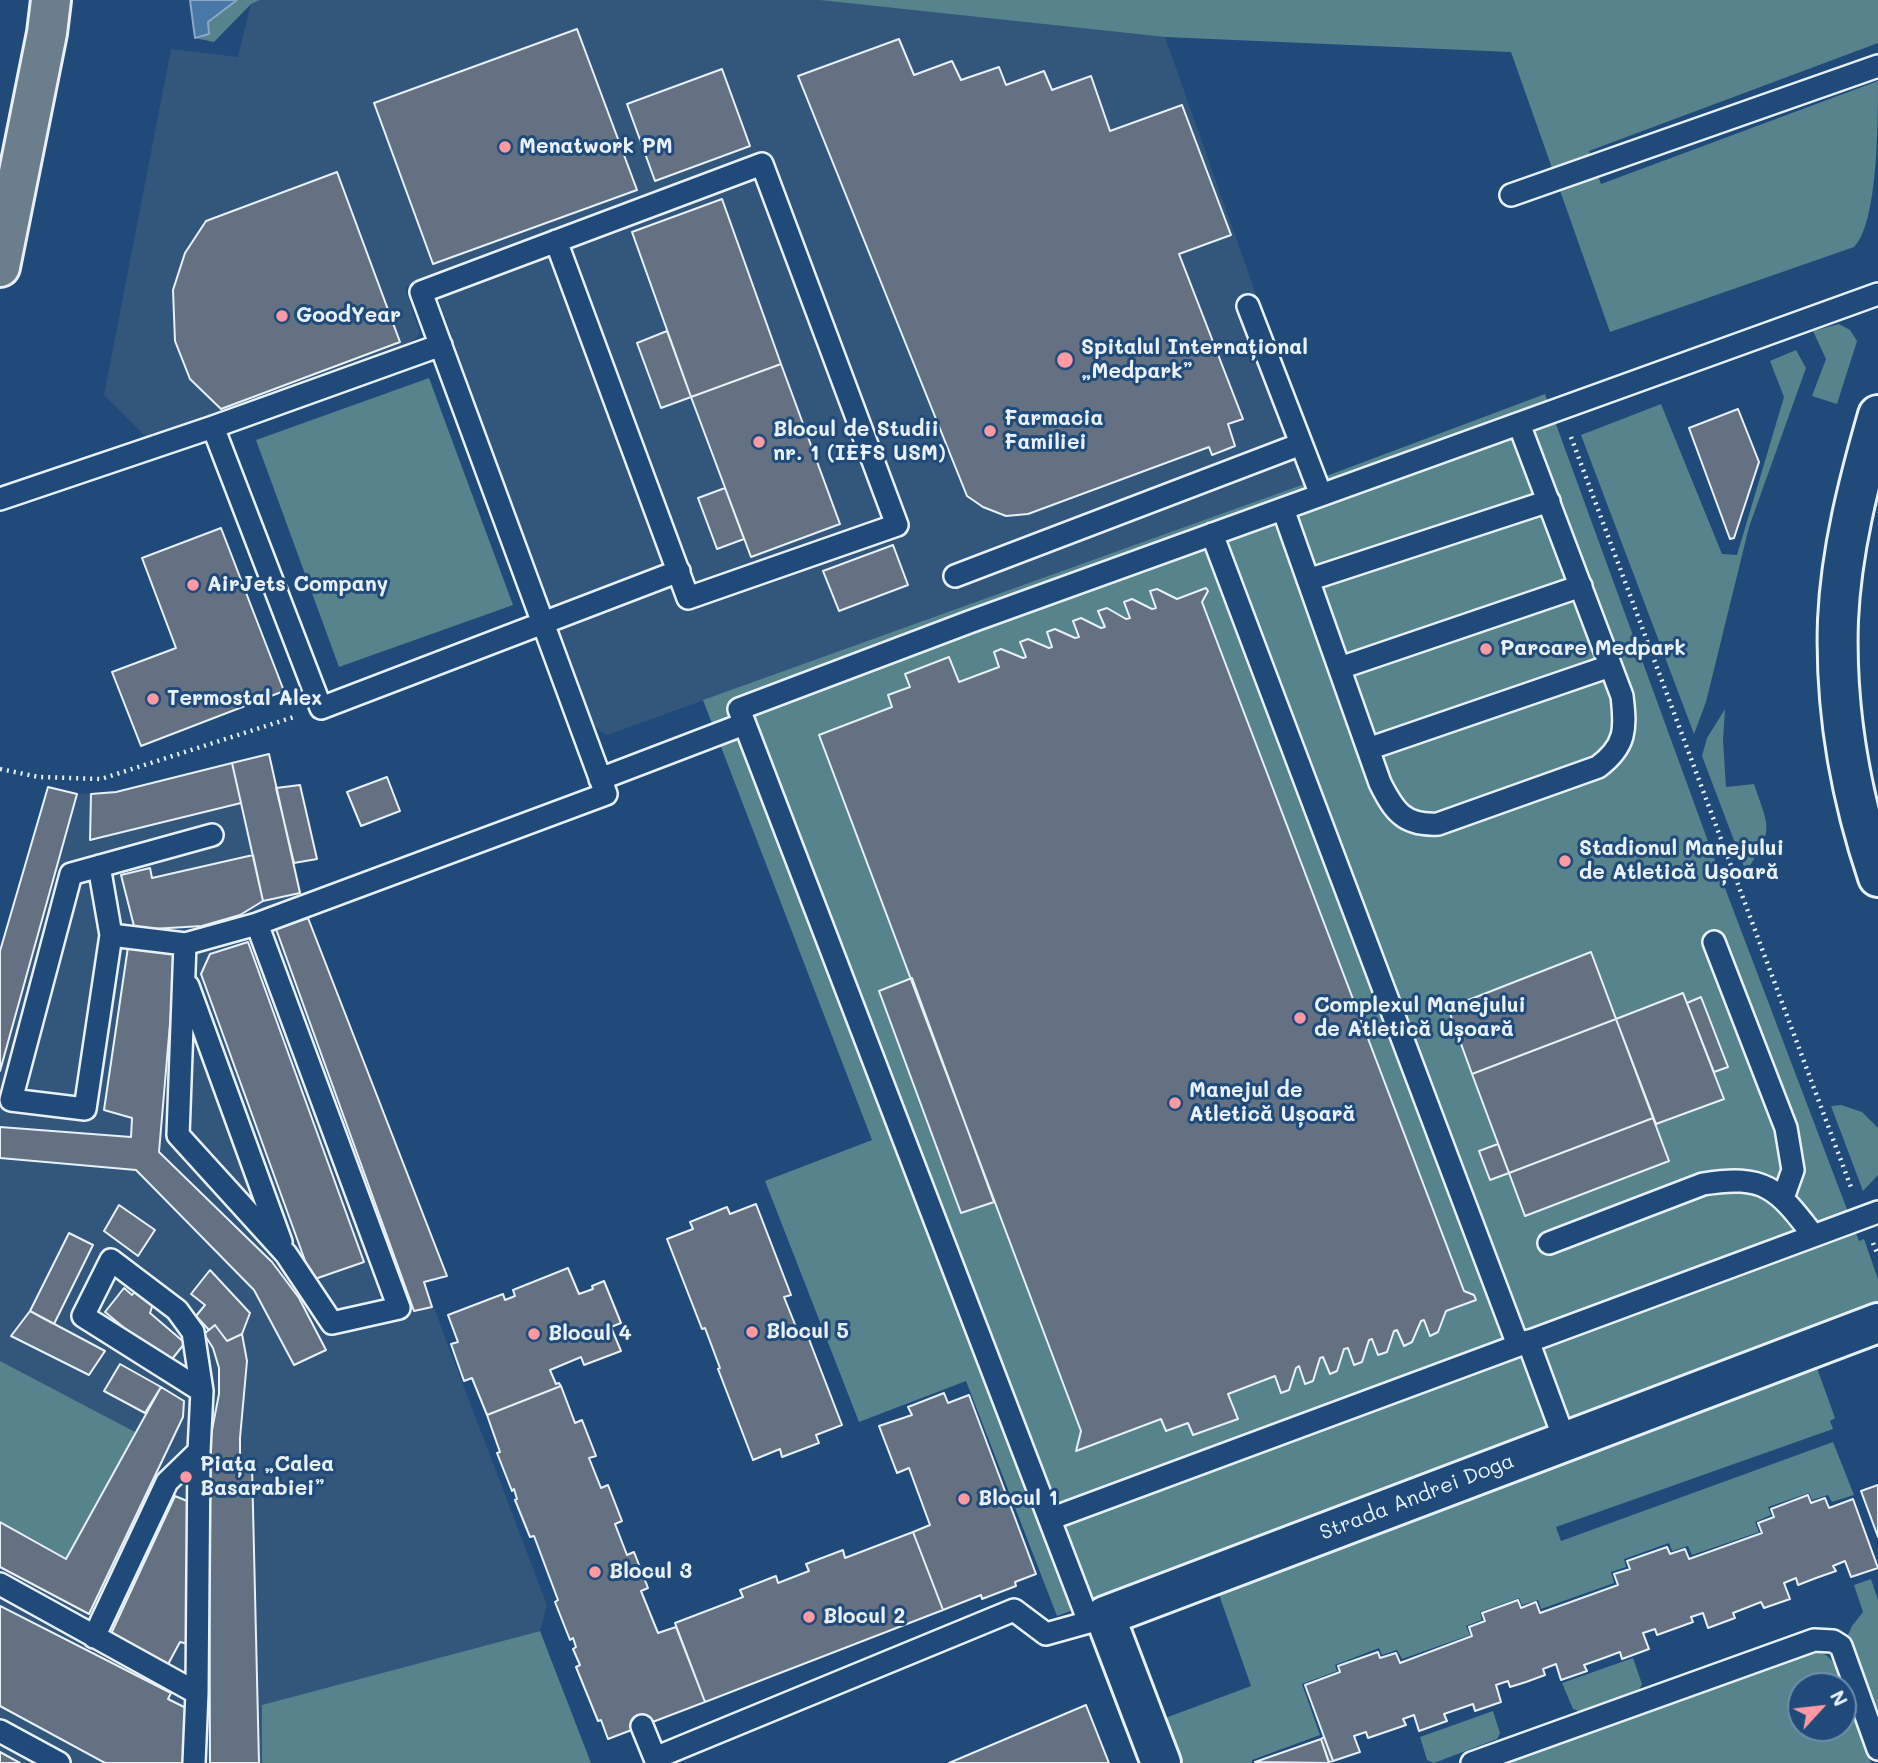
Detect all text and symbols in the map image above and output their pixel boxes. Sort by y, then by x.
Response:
place label: Menatwork PM [519,134,673,160]
marker: Menatwork PM [497,139,513,155]
place label: GoodYear [296,303,401,329]
marker: GoodYear [274,308,290,324]
place label: Spitalul Internațional „Medpark” [1081,335,1308,385]
marker: Spitalul Internațional „Medpark” [1055,350,1075,370]
place label: Farmacia Familiei [1004,406,1103,456]
place label: Blocul de Studii nr. 1 (IEFS USM) [773,417,946,467]
marker: Farmacia Familiei [982,423,998,439]
marker: Blocul de Studii nr. 1 (IEFS USM) [751,434,767,450]
place label: AirJets Company [207,572,388,598]
marker: AirJets Company [185,577,201,593]
place label: Parcare Medpark [1500,636,1686,662]
marker: Parcare Medpark [1478,641,1494,657]
place label: Termostal Alex [167,686,322,712]
marker: Termostal Alex [145,691,161,707]
place label: Stadionul Manejului de Atletică Ușoară [1579,836,1784,886]
marker: Stadionul Manejului de Atletică Ușoară [1557,853,1573,869]
place label: Complexul Manejului de Atletică Ușoară [1314,993,1526,1043]
marker: Complexul Manejului de Atletică Ușoară [1292,1010,1308,1026]
place label: Manejul de Atletică Ușoară [1189,1078,1355,1128]
marker: Manejul de Atletică Ușoară [1167,1095,1183,1111]
place label: Blocul 5 [766,1319,849,1345]
place label: Blocul 4 [548,1321,632,1347]
marker: Blocul 5 [744,1324,760,1340]
marker: Blocul 4 [526,1326,542,1342]
street label: Strada Andrei Doga [1316,1448,1518,1546]
place label: Piața „Calea Basarabiei” [200,1452,334,1502]
marker: Piața „Calea Basarabiei” [178,1469,194,1485]
place label: Blocul 1 [978,1486,1058,1512]
marker: Blocul 1 [956,1491,972,1507]
place label: Blocul 3 [609,1559,692,1585]
marker: Blocul 3 [587,1564,603,1580]
place label: Blocul 2 [823,1604,905,1630]
marker: Blocul 2 [801,1609,817,1625]
north arrow [1787,1672,1857,1742]
text: N [1825,1686,1854,1710]

